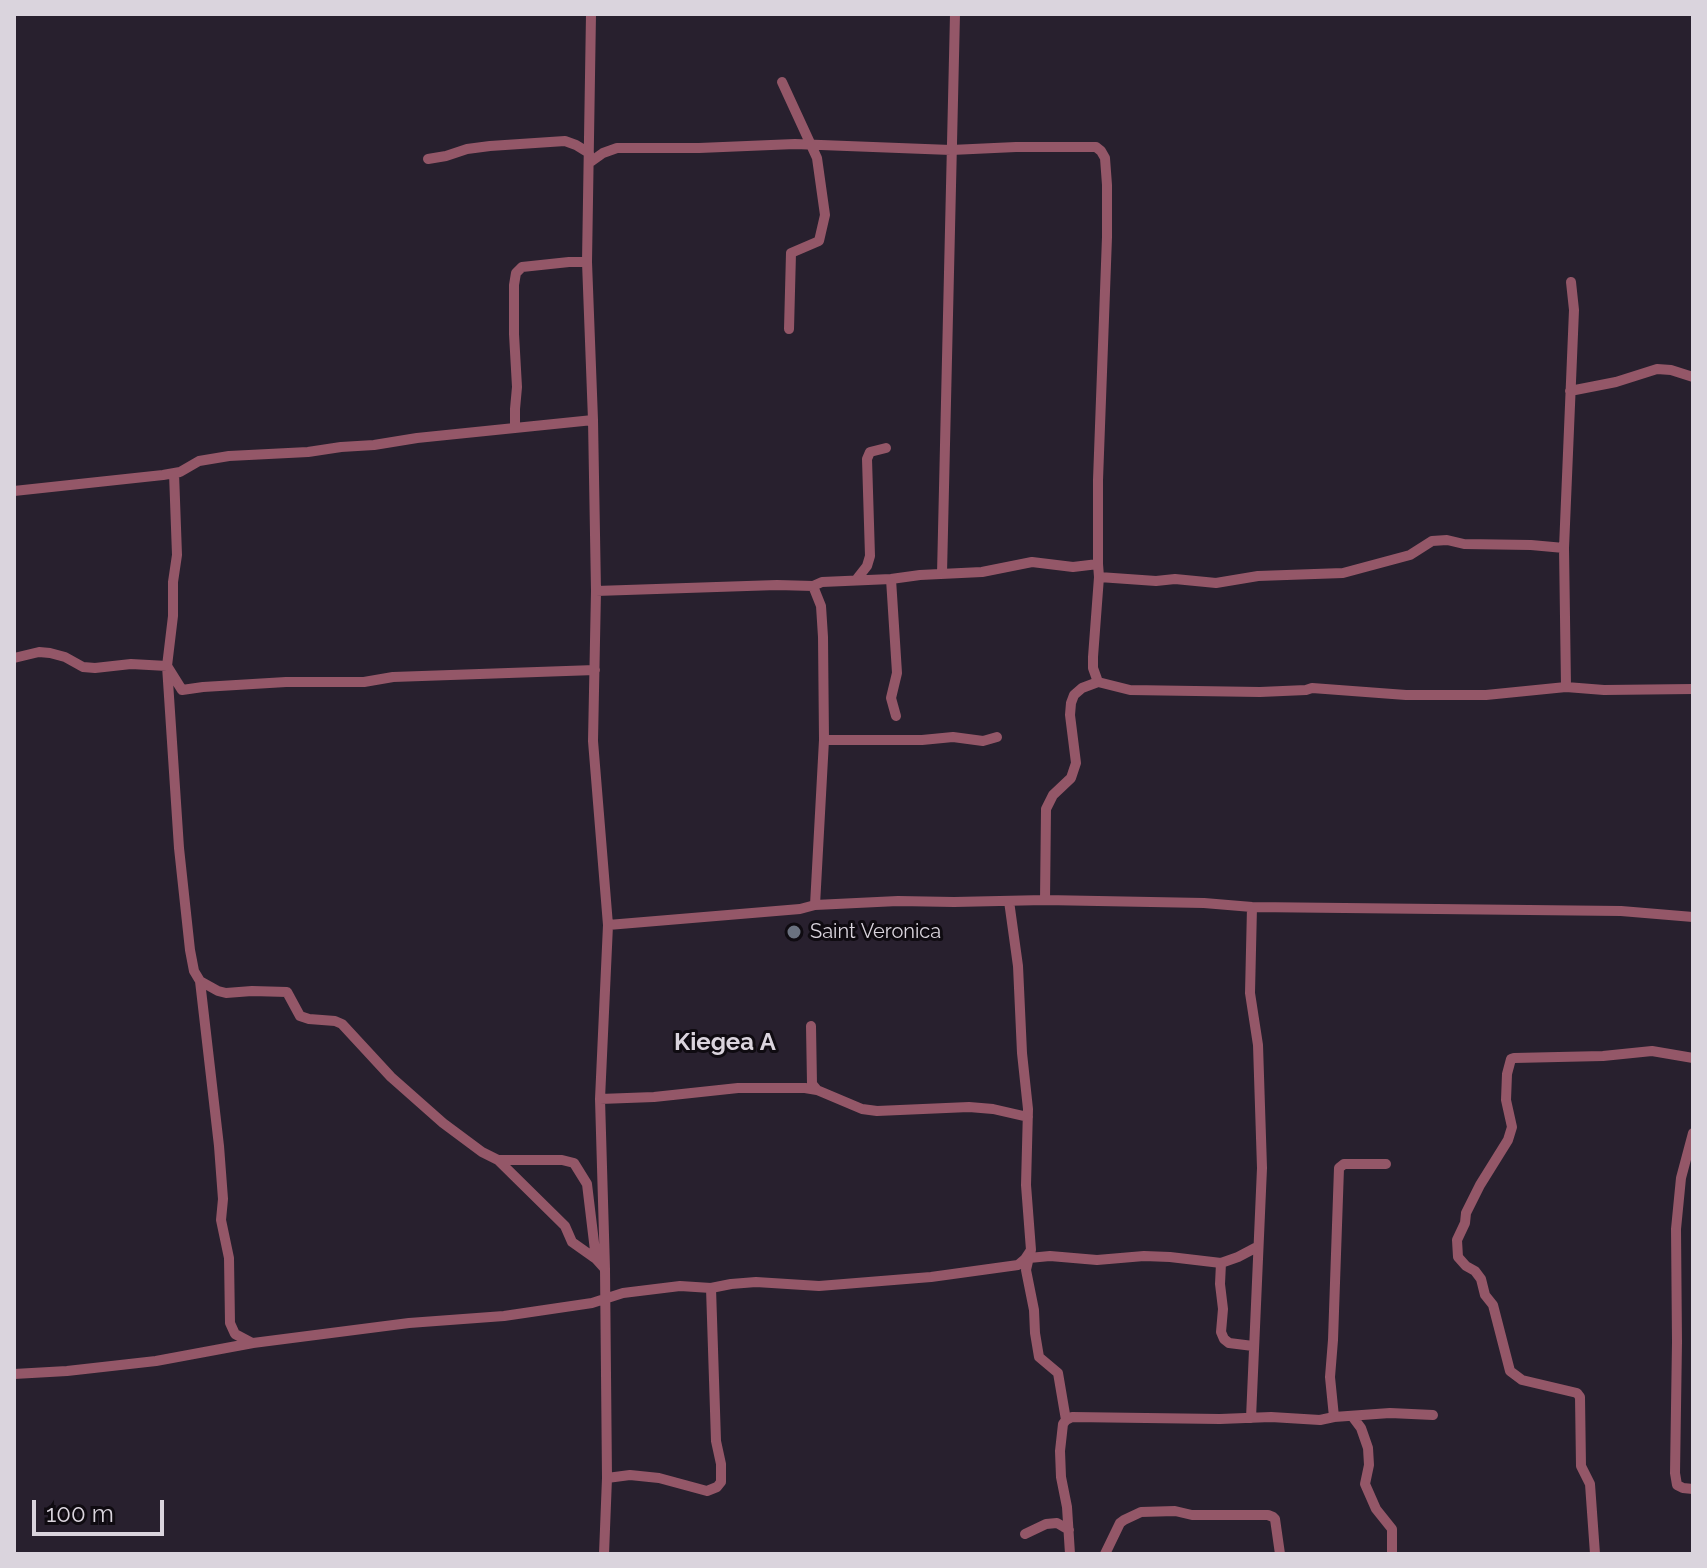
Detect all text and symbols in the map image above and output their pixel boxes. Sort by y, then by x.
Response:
place label: Saint Veronica [810,920,941,944]
marker: Saint Veronica [785,923,803,941]
district label: Kiegea A [674,1029,776,1057]
scale bar [36,1484,168,1534]
text: 100 m [46,1499,114,1528]

